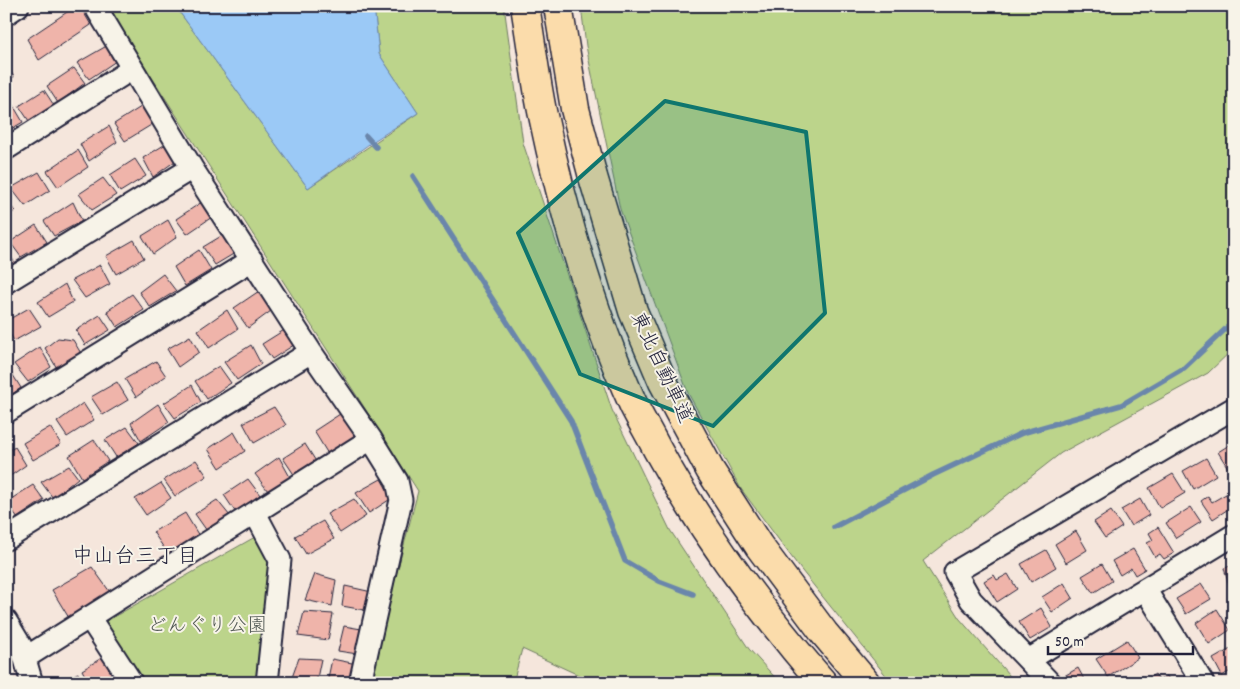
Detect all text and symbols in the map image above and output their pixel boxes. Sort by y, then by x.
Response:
street label: 東北自動車道 [622,308,698,428]
district label: 中山台三丁目 [72,543,198,573]
park label: どんぐり公園 [147,613,267,641]
scale bar [1048,624,1192,656]
text: 50 m [1055,632,1084,654]

